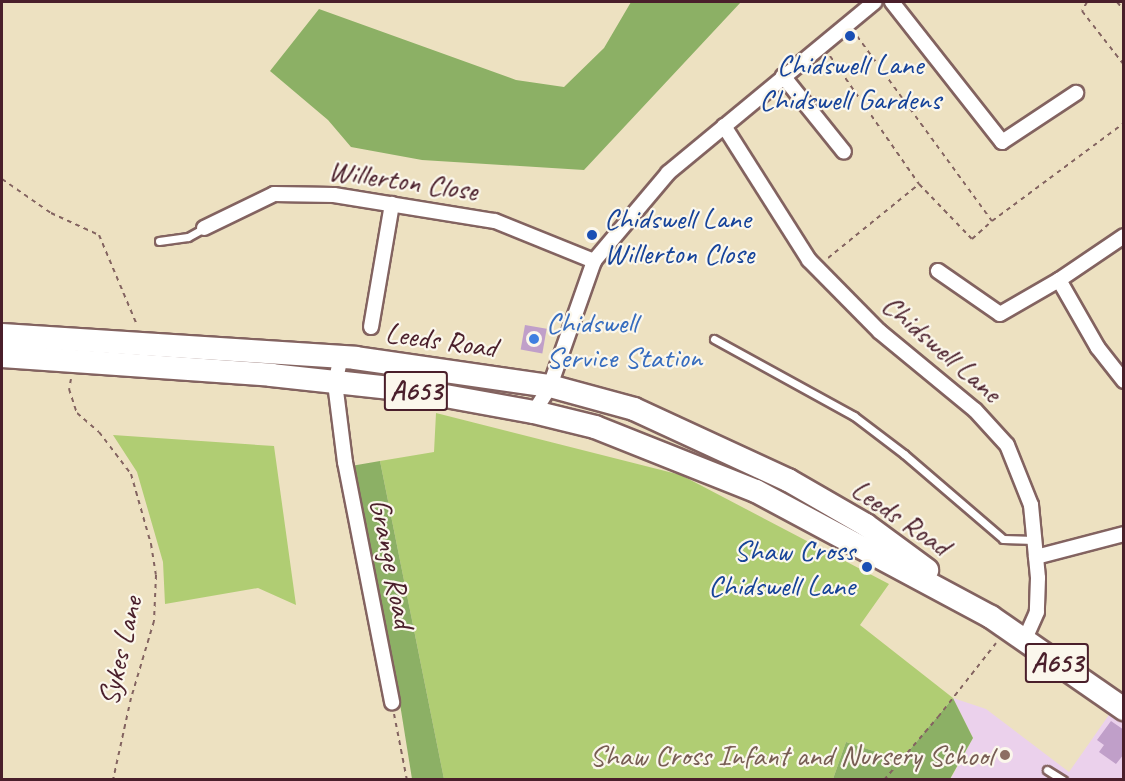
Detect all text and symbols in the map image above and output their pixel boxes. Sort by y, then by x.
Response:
marker: Chidswell Lane Chidswell Gardens [843,29,857,43]
place label: Chidswell Lane Chidswell Gardens [759,46,941,116]
street label: Willerton Close [326,152,480,208]
place label: Chidswell Lane Willerton Close [604,200,754,270]
marker: Chidswell Lane Willerton Close [585,228,599,242]
street label: Chidswell Lane [875,286,1009,410]
place label: Chidswell Service Station [546,304,702,374]
street label: Leeds Road [383,314,499,366]
marker: Chidswell Service Station [527,332,541,346]
road number: A653 [383,366,449,416]
street label: Leeds Road [845,471,957,563]
street label: Grange Road [362,496,422,630]
place label: Shaw Cross Chidswell Lane [707,532,855,602]
marker: Shaw Cross Chidswell Lane [860,560,874,574]
street label: Sykes Lane [90,593,150,709]
road number: A653 [1024,638,1090,688]
place label: Shaw Cross Infant and Nursery School [589,737,993,773]
marker: Shaw Cross Infant and Nursery School [998,748,1012,762]

